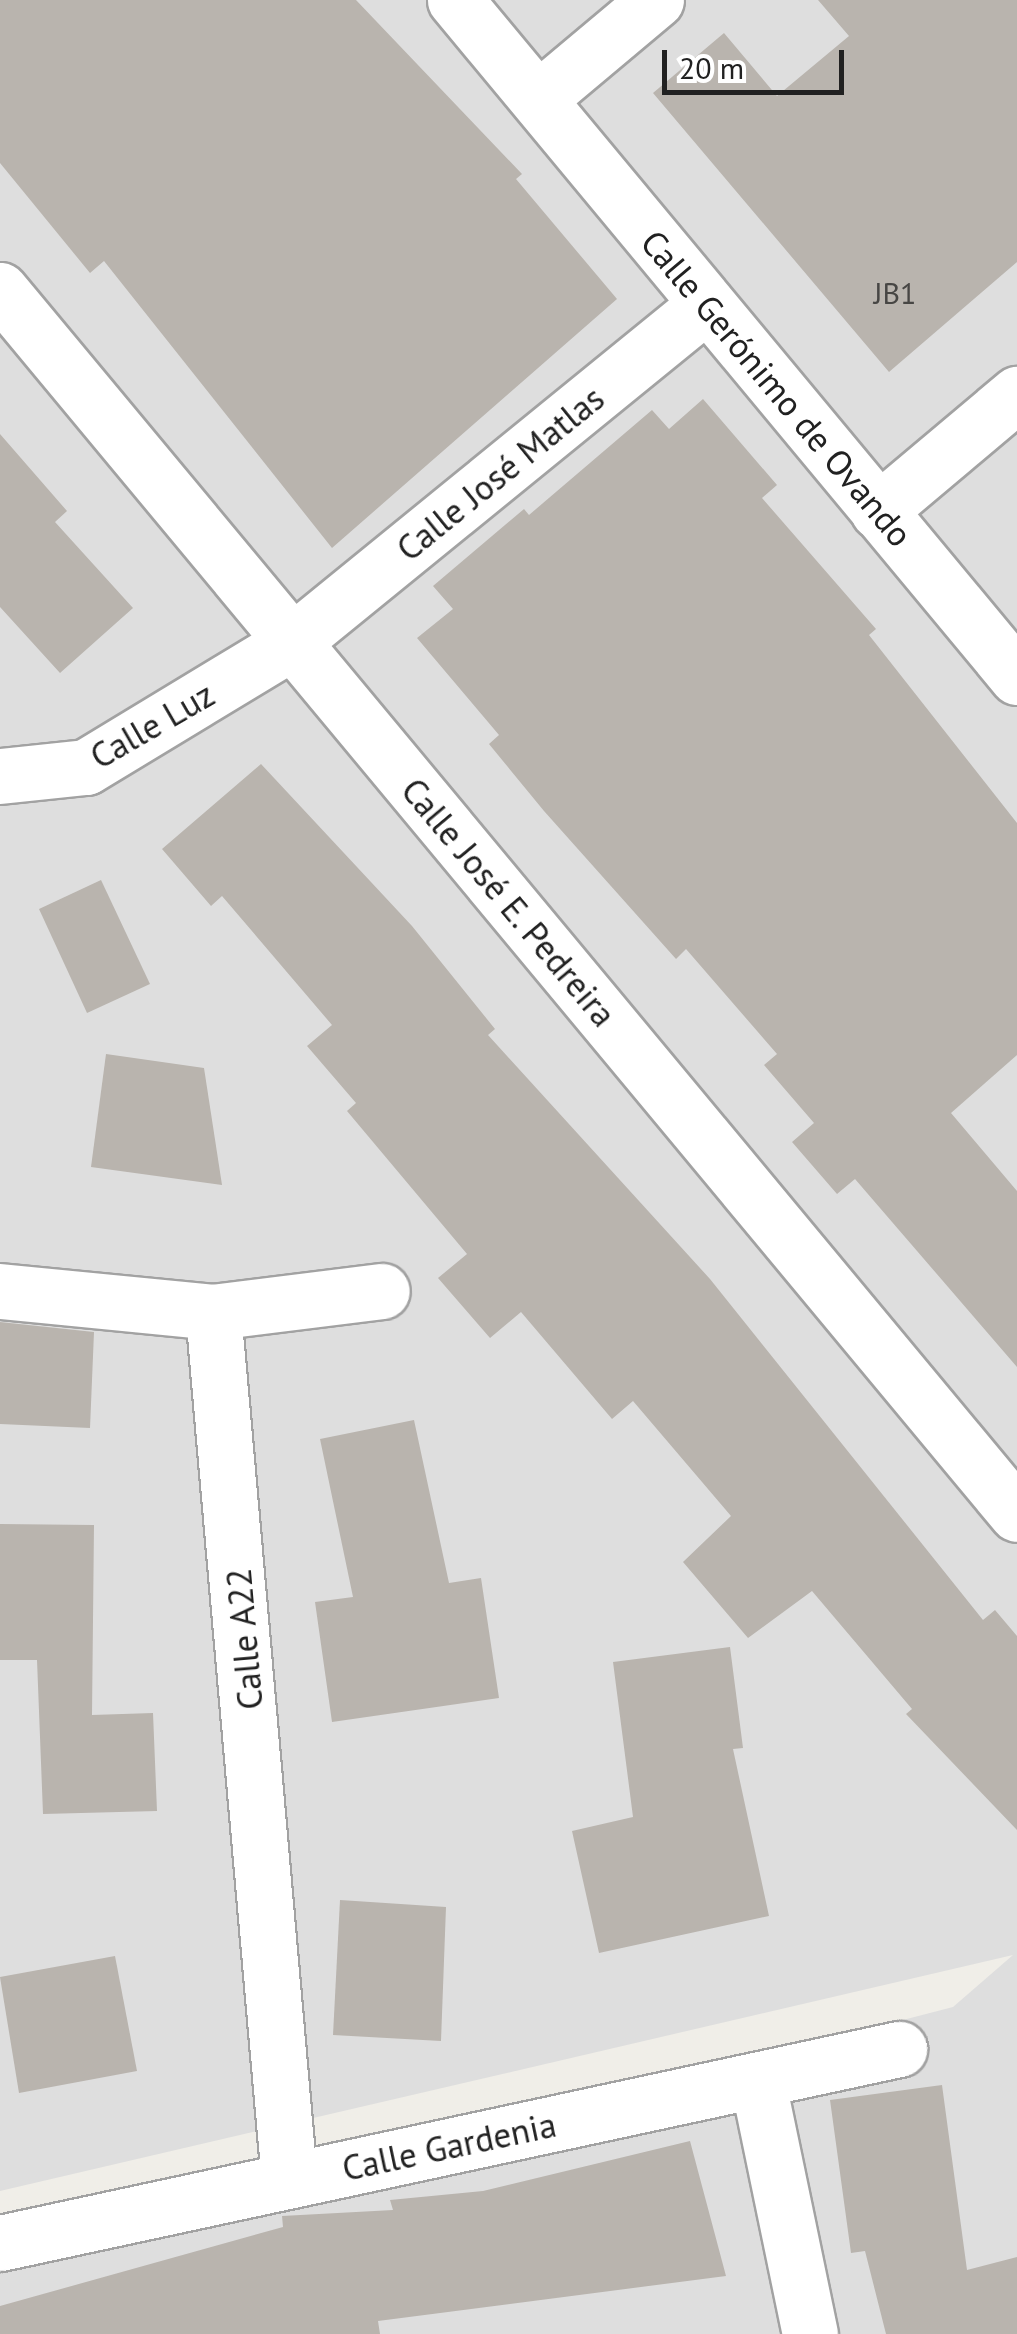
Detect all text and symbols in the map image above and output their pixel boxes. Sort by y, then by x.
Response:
scale bar [667,30,850,92]
text: 20 m [679,48,744,87]
street label: Calle Gerónimo de Ovando [633,221,921,555]
house number: JB1 [874,275,916,311]
street label: Calle José Matlas [388,377,612,569]
street label: Calle Luz [83,673,221,777]
street label: Calle José E. Pedreira [392,768,626,1036]
street label: Calle A22 [217,1566,271,1712]
street label: Calle Gardenia [338,2103,560,2189]

